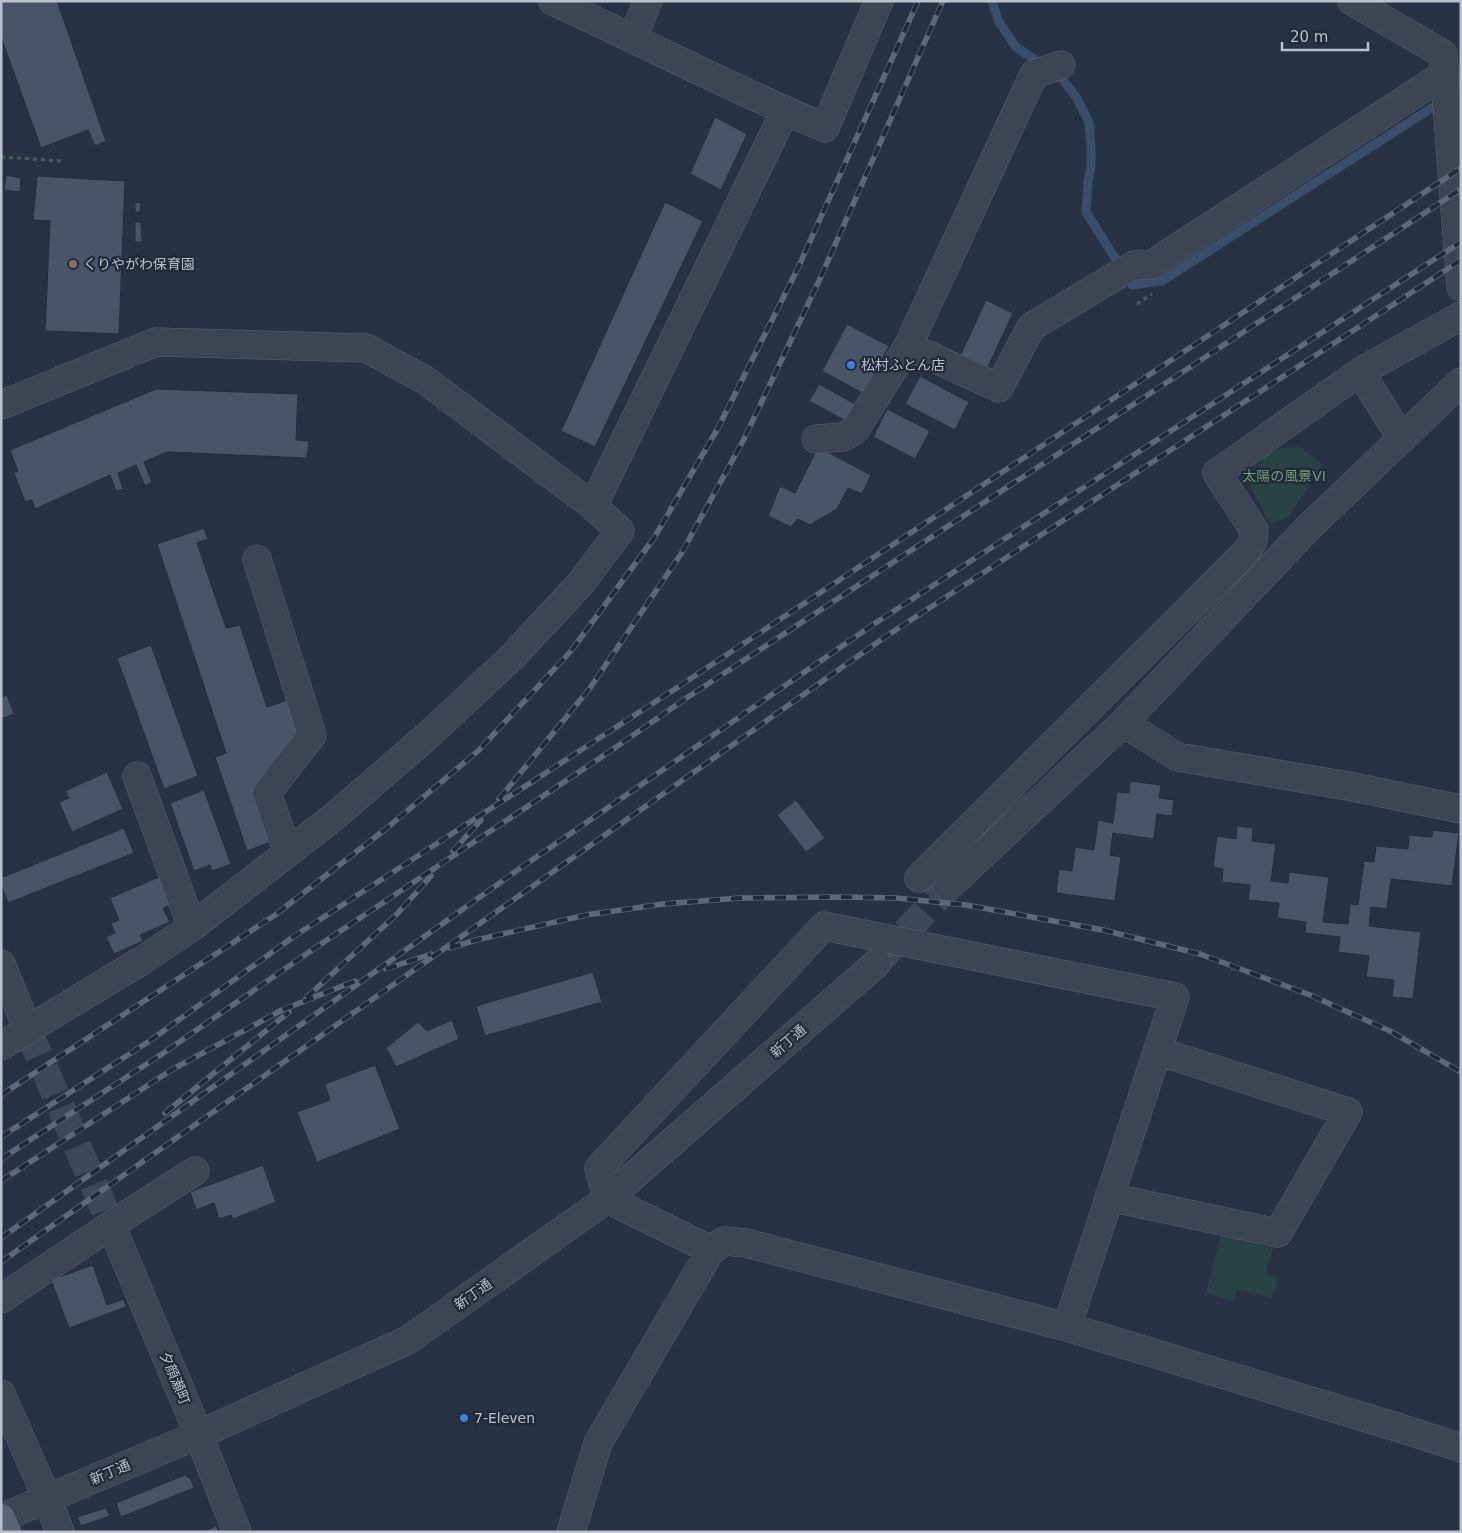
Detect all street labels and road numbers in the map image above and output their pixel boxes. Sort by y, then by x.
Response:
street label: 新丁通 [767,1021,809,1061]
street label: 新丁通 [451,1275,495,1313]
street label: 夕顔瀬町 [157,1349,193,1407]
street label: 新丁通 [88,1456,132,1488]

